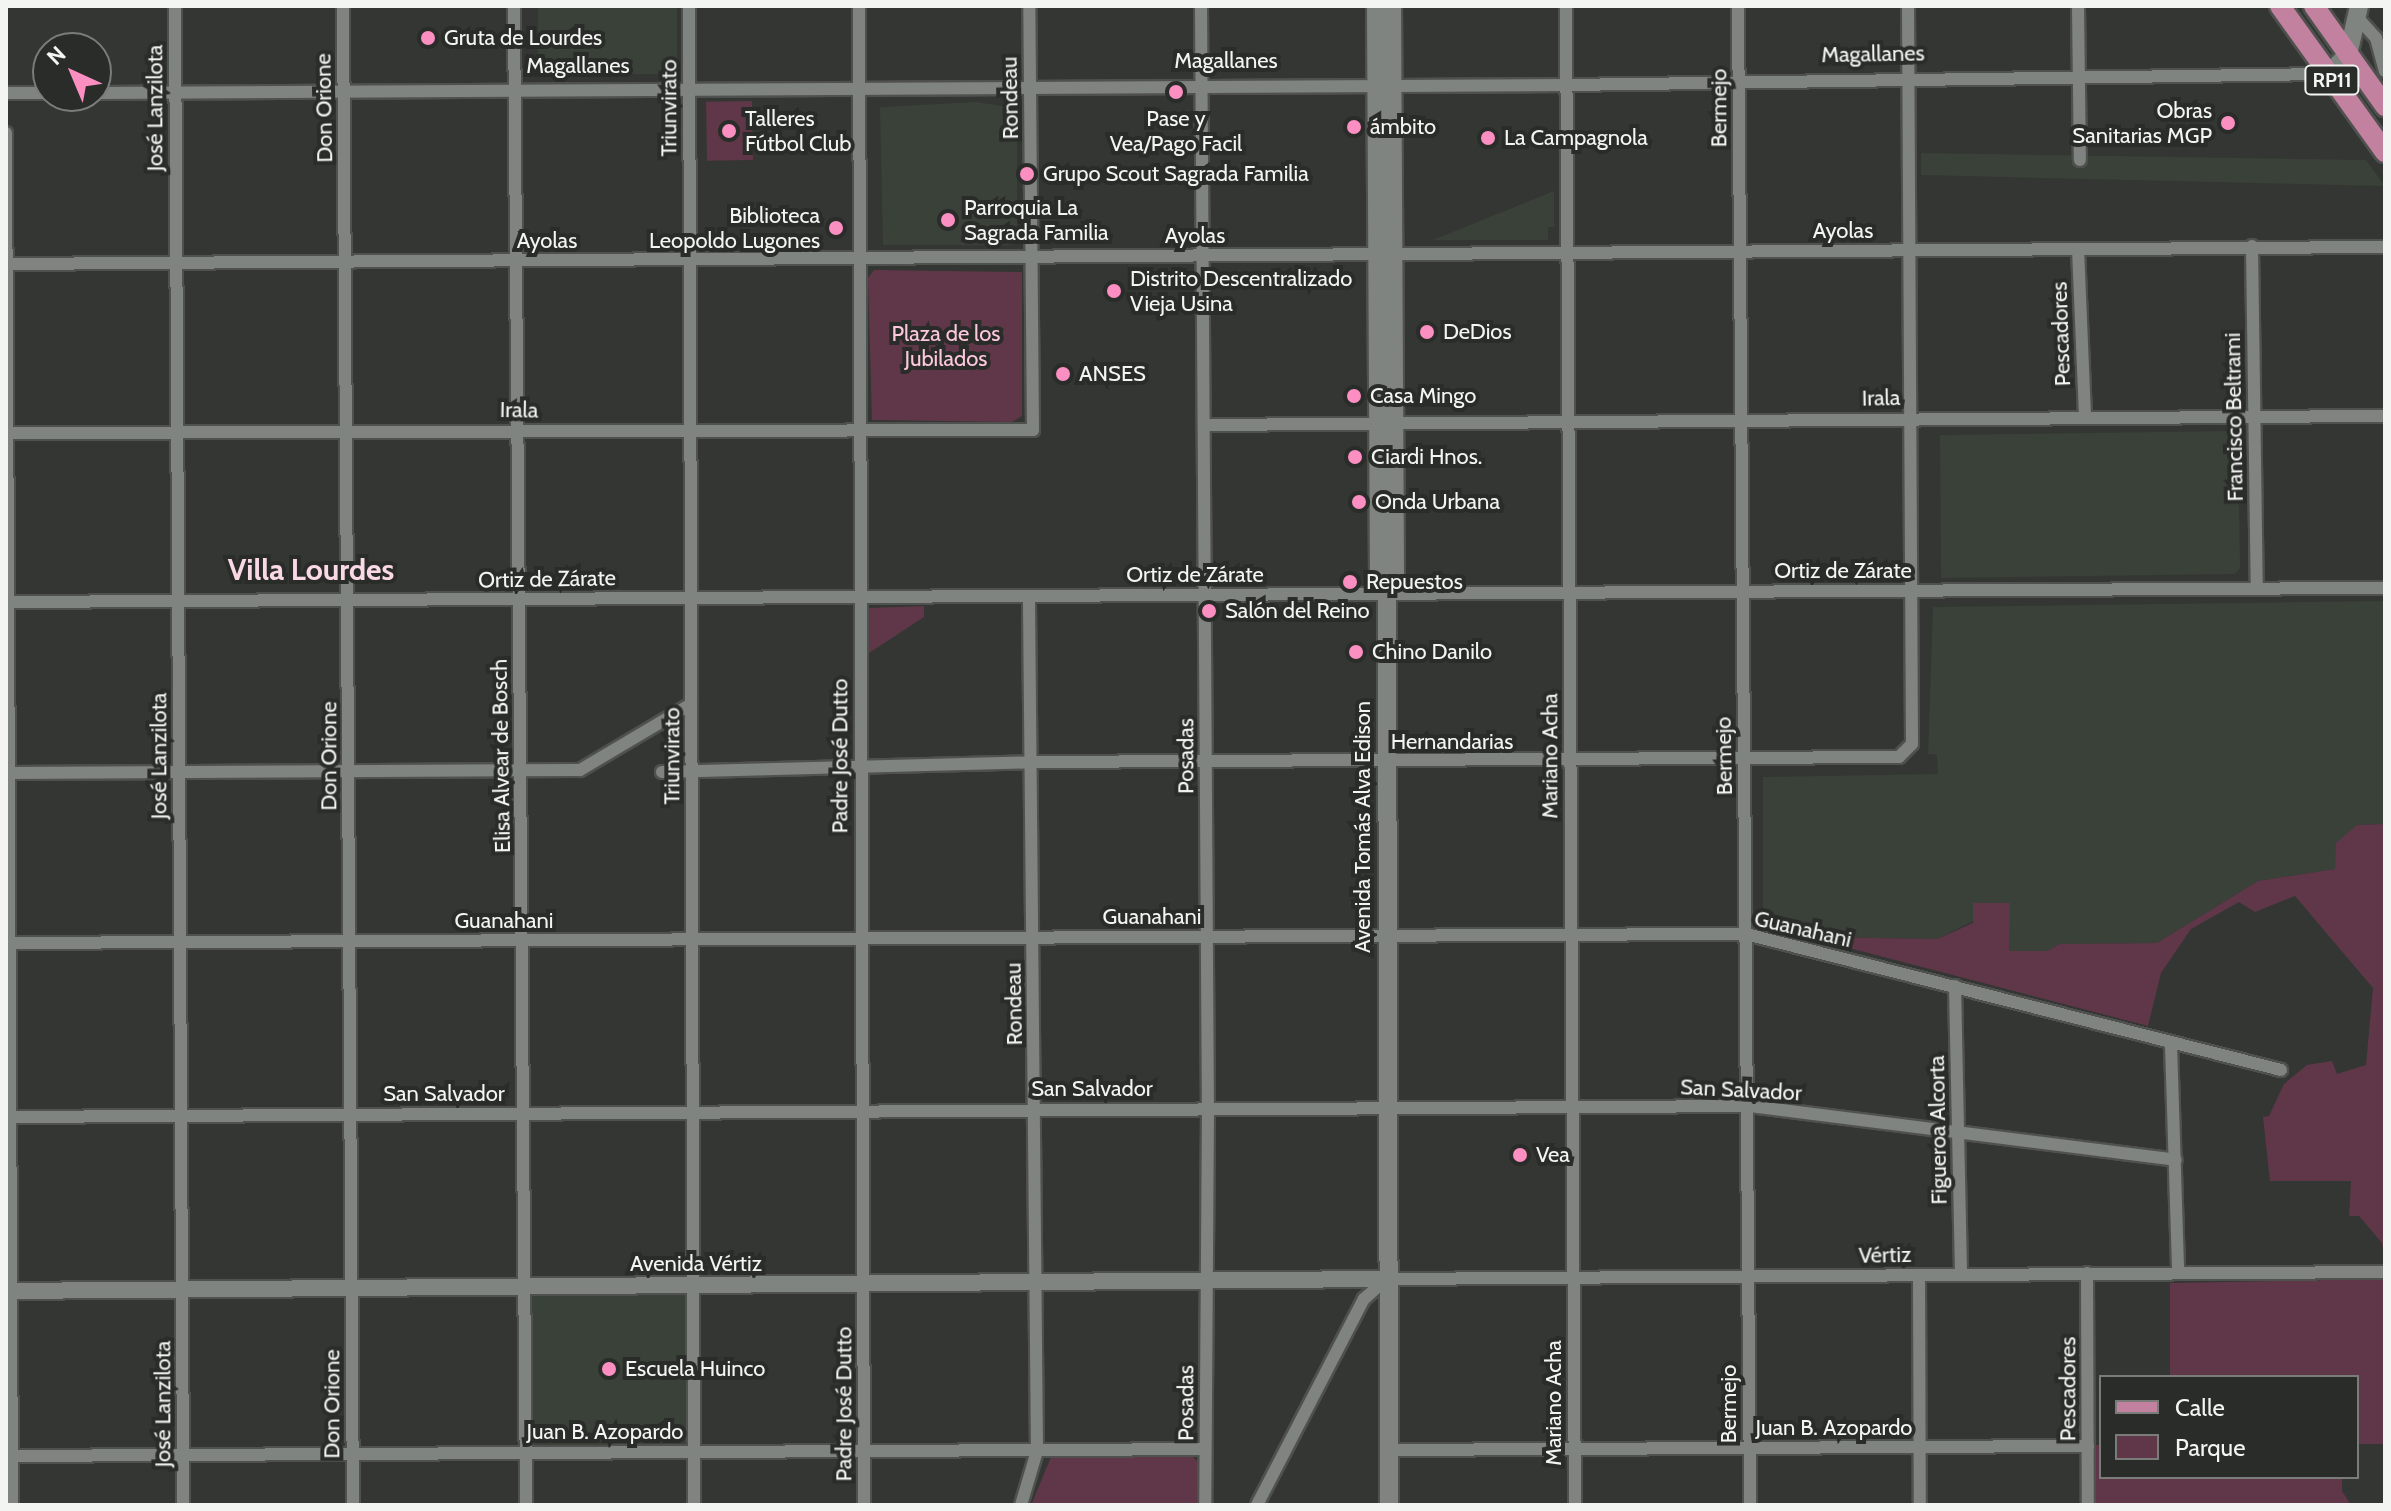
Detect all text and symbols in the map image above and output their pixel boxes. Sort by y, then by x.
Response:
place label: Gruta de Lourdes [444,25,602,51]
marker: Gruta de Lourdes [419,29,437,47]
north arrow [32,32,112,112]
street label: Magallanes [1821,40,1925,68]
text: N [41,41,71,71]
street label: José Lanzilota [142,45,168,171]
street label: Magallanes [1174,48,1278,74]
street label: Don Orione [310,53,338,163]
street label: Magallanes [526,53,630,79]
street label: Rondeau [996,56,1024,140]
street label: Triunvirato [656,60,682,156]
road number: RP11 [2304,64,2360,96]
street label: Bermejo [1706,69,1732,147]
marker: Pase y Vea/Pago Facil [1167,83,1185,101]
place label: Obras Sanitarias MGP [2072,97,2212,148]
place label: Talleres Fútbol Club [745,105,852,156]
place label: Pase y Vea/Pago Facil [1110,105,1242,156]
place label: ámbito [1370,114,1436,140]
marker: Obras Sanitarias MGP [2219,114,2237,132]
marker: ámbito [1345,118,1363,136]
marker: Talleres Fútbol Club [720,122,738,140]
place label: La Campagnola [1504,125,1648,151]
marker: La Campagnola [1479,129,1497,147]
place label: Grupo Scout Sagrada Familia [1043,161,1309,187]
marker: Grupo Scout Sagrada Familia [1018,165,1036,183]
place label: Parroquia La Sagrada Familia [964,194,1109,246]
place label: Biblioteca Leopoldo Lugones [649,202,820,254]
marker: Parroquia La Sagrada Familia [939,211,957,229]
street label: Ayolas [1813,218,1873,244]
marker: Biblioteca Leopoldo Lugones [827,219,845,237]
street label: Ayolas [1165,223,1225,249]
street label: Ayolas [517,228,577,254]
place label: Distrito Descentralizado Vieja Usina [1130,265,1352,316]
street label: Pescadores [2046,281,2076,387]
marker: Distrito Descentralizado Vieja Usina [1105,282,1123,300]
place label: DeDios [1443,319,1512,345]
park label: Plaza de los Jubilados [892,320,1000,372]
marker: DeDios [1418,323,1436,341]
street label: Francisco Beltrami [2219,332,2249,502]
place label: ANSES [1079,361,1146,387]
marker: ANSES [1054,365,1072,383]
place label: Casa Mingo [1370,383,1476,409]
street label: Irala [1862,384,1900,412]
marker: Casa Mingo [1345,387,1363,405]
street label: Irala [500,396,538,424]
place label: Ciardi Hnos. [1371,444,1482,470]
marker: Ciardi Hnos. [1346,448,1364,466]
place label: Onda Urbana [1375,489,1500,515]
marker: Onda Urbana [1350,493,1368,511]
district label: Villa Lourdes [228,552,394,588]
street label: Ortiz de Zárate [1774,558,1912,584]
street label: Ortiz de Zárate [1126,562,1264,588]
street label: Ortiz de Zárate [478,565,616,593]
place label: Repuestos [1366,569,1463,595]
marker: Repuestos [1341,573,1359,591]
place label: Salón del Reino [1225,598,1370,624]
marker: Salón del Reino [1200,602,1218,620]
place label: Chino Danilo [1372,639,1492,665]
marker: Chino Danilo [1347,643,1365,661]
street label: Elisa Alvear de Bosch [486,659,516,853]
street label: Padre José Dutto [827,679,853,833]
street label: José Lanzilota [146,693,172,819]
street label: Mariano Acha [1537,693,1563,819]
street label: Don Orione [316,701,342,811]
street label: Avenida Tomás Alva Edison [1350,701,1376,953]
street label: Triunvirato [659,708,685,804]
street label: Bermejo [1710,716,1738,796]
street label: Posadas [1173,718,1199,794]
street label: Hernandarias [1391,729,1513,755]
street label: Guanahani [1102,904,1202,930]
street label: Guanahani [1752,905,1854,953]
street label: Guanahani [454,908,554,934]
street label: Rondeau [1000,962,1028,1046]
street label: Figueroa Alcorta [1923,1055,1953,1205]
street label: San Salvador [1680,1074,1802,1106]
street label: San Salvador [1031,1076,1153,1102]
street label: San Salvador [383,1081,505,1107]
place label: Vea [1536,1142,1570,1168]
marker: Vea [1511,1146,1529,1164]
street label: Vértiz [1858,1241,1912,1269]
street label: Avenida Vértiz [630,1251,762,1277]
street label: Padre José Dutto [831,1327,857,1481]
street label: Pescadores [2055,1337,2081,1441]
street label: Mariano Acha [1541,1340,1567,1466]
street label: José Lanzilota [150,1341,176,1467]
street label: Don Orione [319,1349,345,1459]
place label: Escuela Huinco [625,1356,765,1382]
marker: Escuela Huinco [600,1360,618,1378]
street label: Posadas [1173,1365,1199,1441]
street label: Bermejo [1716,1365,1742,1443]
legend [2099,1375,2359,1479]
text: Calle [2175,1393,2225,1422]
street label: Juan B. Azopardo [1756,1415,1912,1441]
street label: Juan B. Azopardo [527,1419,683,1445]
text: Parque [2175,1433,2245,1462]

